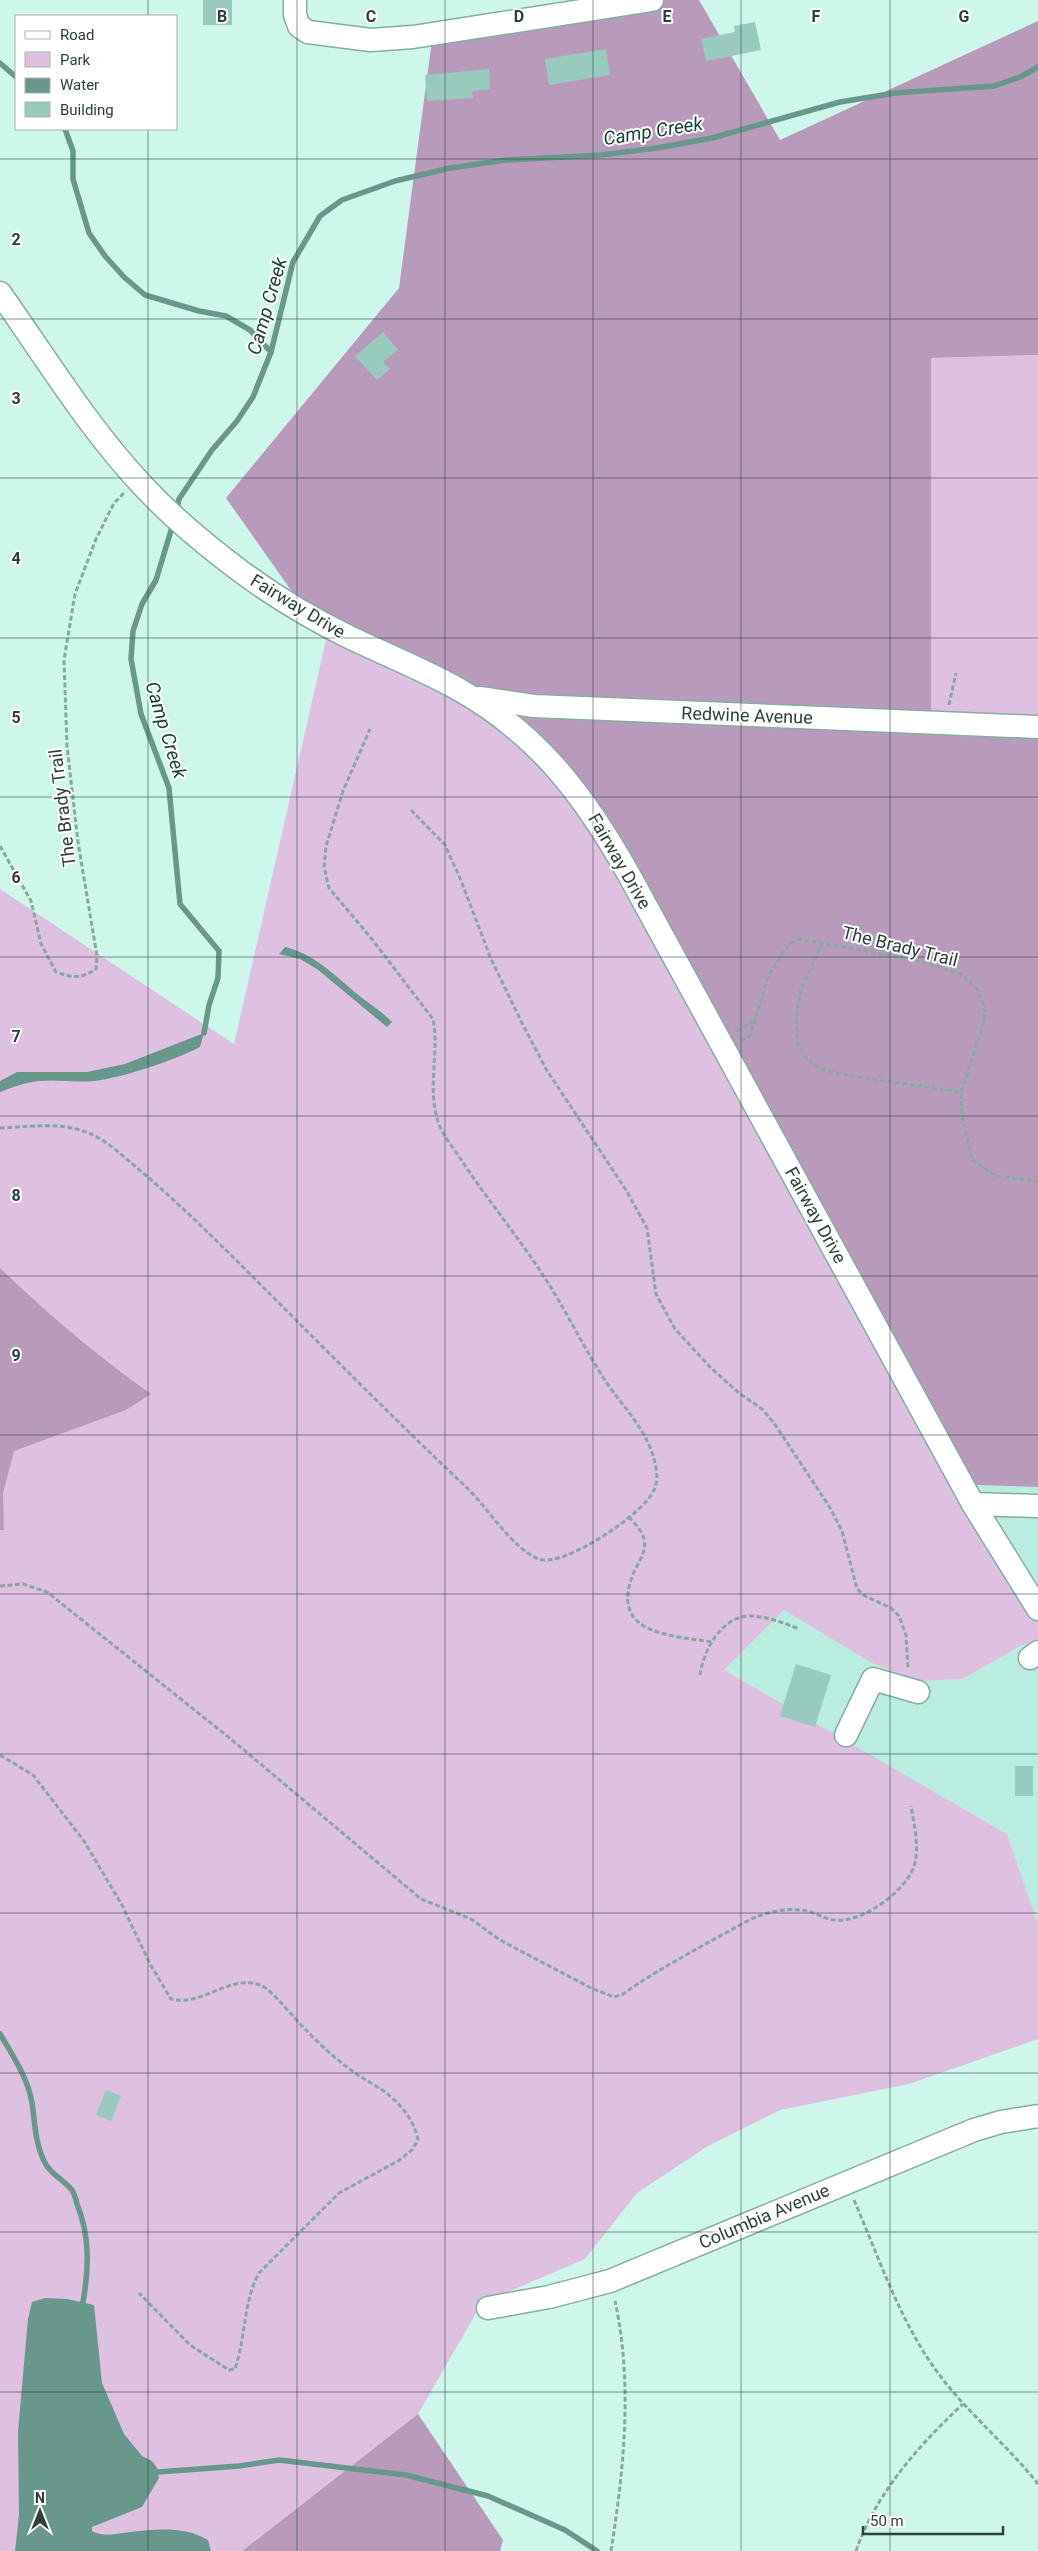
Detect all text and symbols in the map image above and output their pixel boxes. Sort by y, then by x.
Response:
text: B [217,7,227,26]
text: C [366,7,376,26]
text: D [514,7,524,26]
text: E [663,7,672,26]
text: F [812,7,821,26]
text: G [959,7,970,26]
legend [15,15,178,130]
text: Road [60,26,94,44]
text: Park [60,51,91,69]
text: Water [60,76,99,94]
text: Building [60,101,114,119]
water label: Camp Creek [602,112,705,150]
text: 2 [11,230,21,249]
water label: Camp Creek [242,254,292,357]
text: 3 [11,389,21,408]
text: 4 [11,549,21,568]
street label: Fairway Drive [247,570,349,642]
water label: Camp Creek [140,679,192,782]
street label: Redwine Avenue [681,702,813,728]
text: 5 [11,708,21,727]
street label: The Brady Trail [44,748,80,868]
street label: Fairway Drive [584,810,656,912]
text: 6 [11,868,21,887]
street label: The Brady Trail [840,921,960,971]
text: 7 [11,1027,21,1046]
street label: Fairway Drive [781,1163,851,1267]
text: 8 [11,1186,21,1205]
text: 9 [11,1346,21,1365]
street label: Columbia Avenue [696,2179,832,2253]
north arrow [15,2486,65,2536]
text: N [35,2490,45,2506]
scale bar [863,2504,1003,2536]
text: 50 m [870,2512,904,2530]

